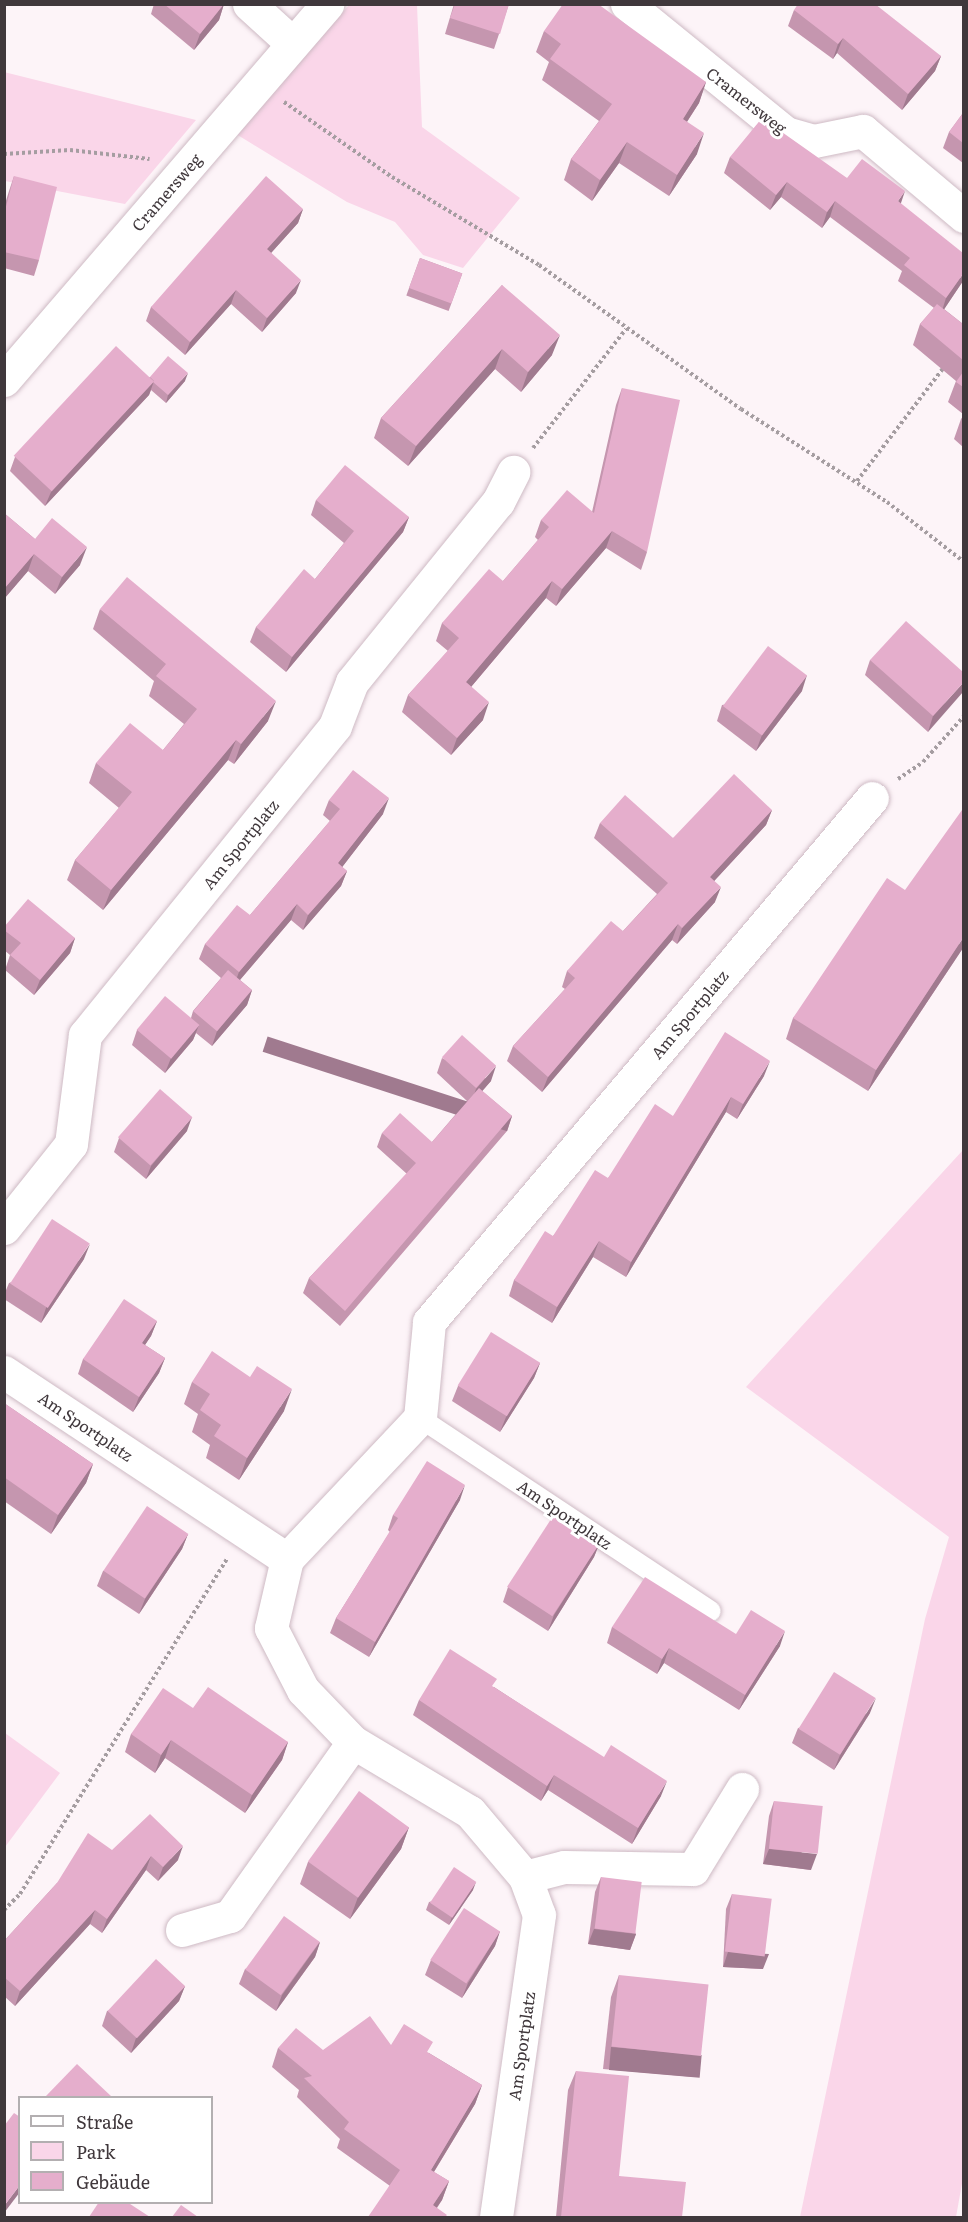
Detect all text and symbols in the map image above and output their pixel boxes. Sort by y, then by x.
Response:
street label: Cramersweg [703,63,791,137]
street label: Cramersweg [127,149,205,235]
street label: Am Sportplatz [198,795,282,893]
street label: Am Sportplatz [646,966,732,1062]
street label: Am Sportplatz [35,1387,137,1465]
street label: Am Sportplatz [514,1475,616,1553]
street label: Am Sportplatz [504,1990,538,2102]
legend [18,2096,213,2204]
text: Straße [76,2108,133,2135]
text: Park [76,2138,115,2165]
text: Gebäude [76,2168,150,2195]

